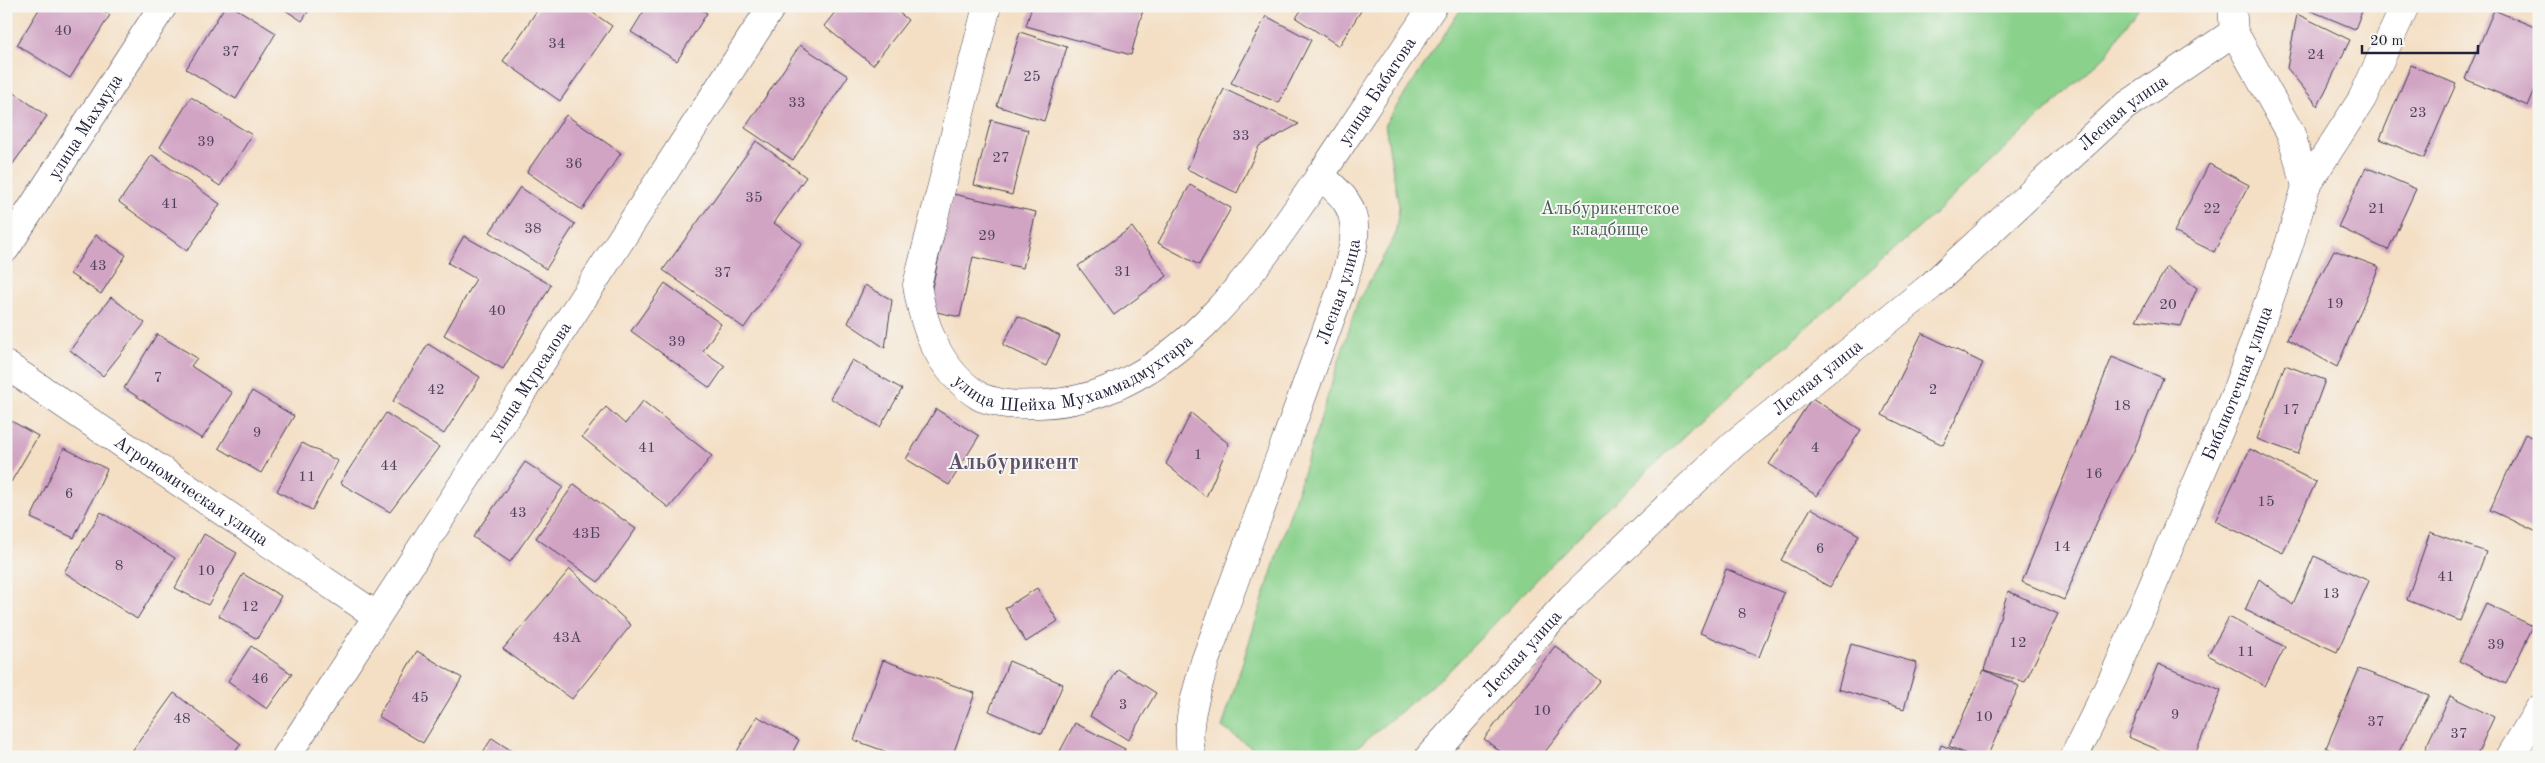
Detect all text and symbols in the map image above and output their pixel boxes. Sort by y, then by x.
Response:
scale bar [2362,22,2479,54]
house number: 40 [54,24,72,39]
street label: улица Бабатова [1335,34,1420,148]
text: 20 m [2370,34,2404,49]
house number: 34 [548,37,566,52]
house number: 37 [222,45,240,60]
house number: 24 [2307,48,2325,63]
house number: 25 [1023,70,1041,85]
street label: улица Махмуда [45,71,126,183]
street label: Лесная улица [2075,72,2171,154]
house number: 33 [788,96,806,111]
house number: 23 [2409,106,2427,121]
house number: 33 [1232,129,1250,144]
house number: 39 [197,135,215,150]
house number: 27 [992,151,1010,166]
house number: 36 [565,157,583,172]
house number: 35 [745,191,763,206]
house number: 41 [161,197,179,212]
park label: Альбурикентское кладбище [1541,200,1679,239]
house number: 22 [2203,202,2221,217]
house number: 21 [2368,202,2386,217]
house number: 38 [524,222,542,237]
house number: 29 [978,229,996,244]
street label: Лесная улица [1314,238,1364,347]
house number: 43 [89,259,107,274]
house number: 31 [1114,265,1132,280]
house number: 37 [714,266,732,281]
house number: 19 [2326,297,2344,312]
house number: 20 [2159,298,2177,313]
house number: 40 [488,304,506,319]
street label: Библиотечная улица [2200,304,2276,463]
street label: улица Мурсалова [485,319,575,444]
street label: улица Шейха Мухаммадмухтара [949,332,1196,415]
house number: 39 [668,335,686,350]
street label: Лесная улица [1769,337,1866,419]
house number: 7 [154,371,162,386]
house number: 42 [427,383,445,398]
house number: 2 [1929,383,1937,398]
house number: 18 [2113,399,2131,414]
house number: 17 [2282,403,2300,418]
house number: 9 [253,426,261,441]
street label: Агрономическая улица [110,433,272,550]
house number: 41 [638,441,656,456]
house number: 4 [1811,441,1819,456]
house number: 1 [1194,448,1202,463]
district label: Альбурикент [947,452,1079,474]
house number: 44 [380,459,398,474]
house number: 16 [2085,467,2103,482]
house number: 11 [298,470,316,485]
house number: 6 [65,487,73,502]
house number: 15 [2257,495,2275,510]
house number: 43 [509,506,527,521]
house number: 43Б [572,527,600,542]
house number: 14 [2053,540,2071,555]
house number: 6 [1816,542,1824,557]
house number: 8 [115,559,123,574]
house number: 10 [197,564,215,579]
house number: 41 [2437,570,2455,585]
house number: 13 [2322,587,2340,602]
house number: 12 [241,600,259,615]
street label: Лесная улица [1479,607,1566,701]
house number: 8 [1738,607,1746,622]
house number: 43А [553,631,582,646]
house number: 12 [2009,636,2027,651]
house number: 39 [2487,638,2505,653]
house number: 11 [2237,645,2255,660]
house number: 46 [251,672,269,687]
house number: 45 [411,691,429,706]
house number: 3 [1119,698,1127,713]
house number: 10 [1533,704,1551,719]
house number: 9 [2171,708,2179,723]
house number: 10 [1975,710,1993,725]
house number: 48 [173,712,191,727]
house number: 37 [2367,715,2385,730]
house number: 37 [2450,727,2468,742]

